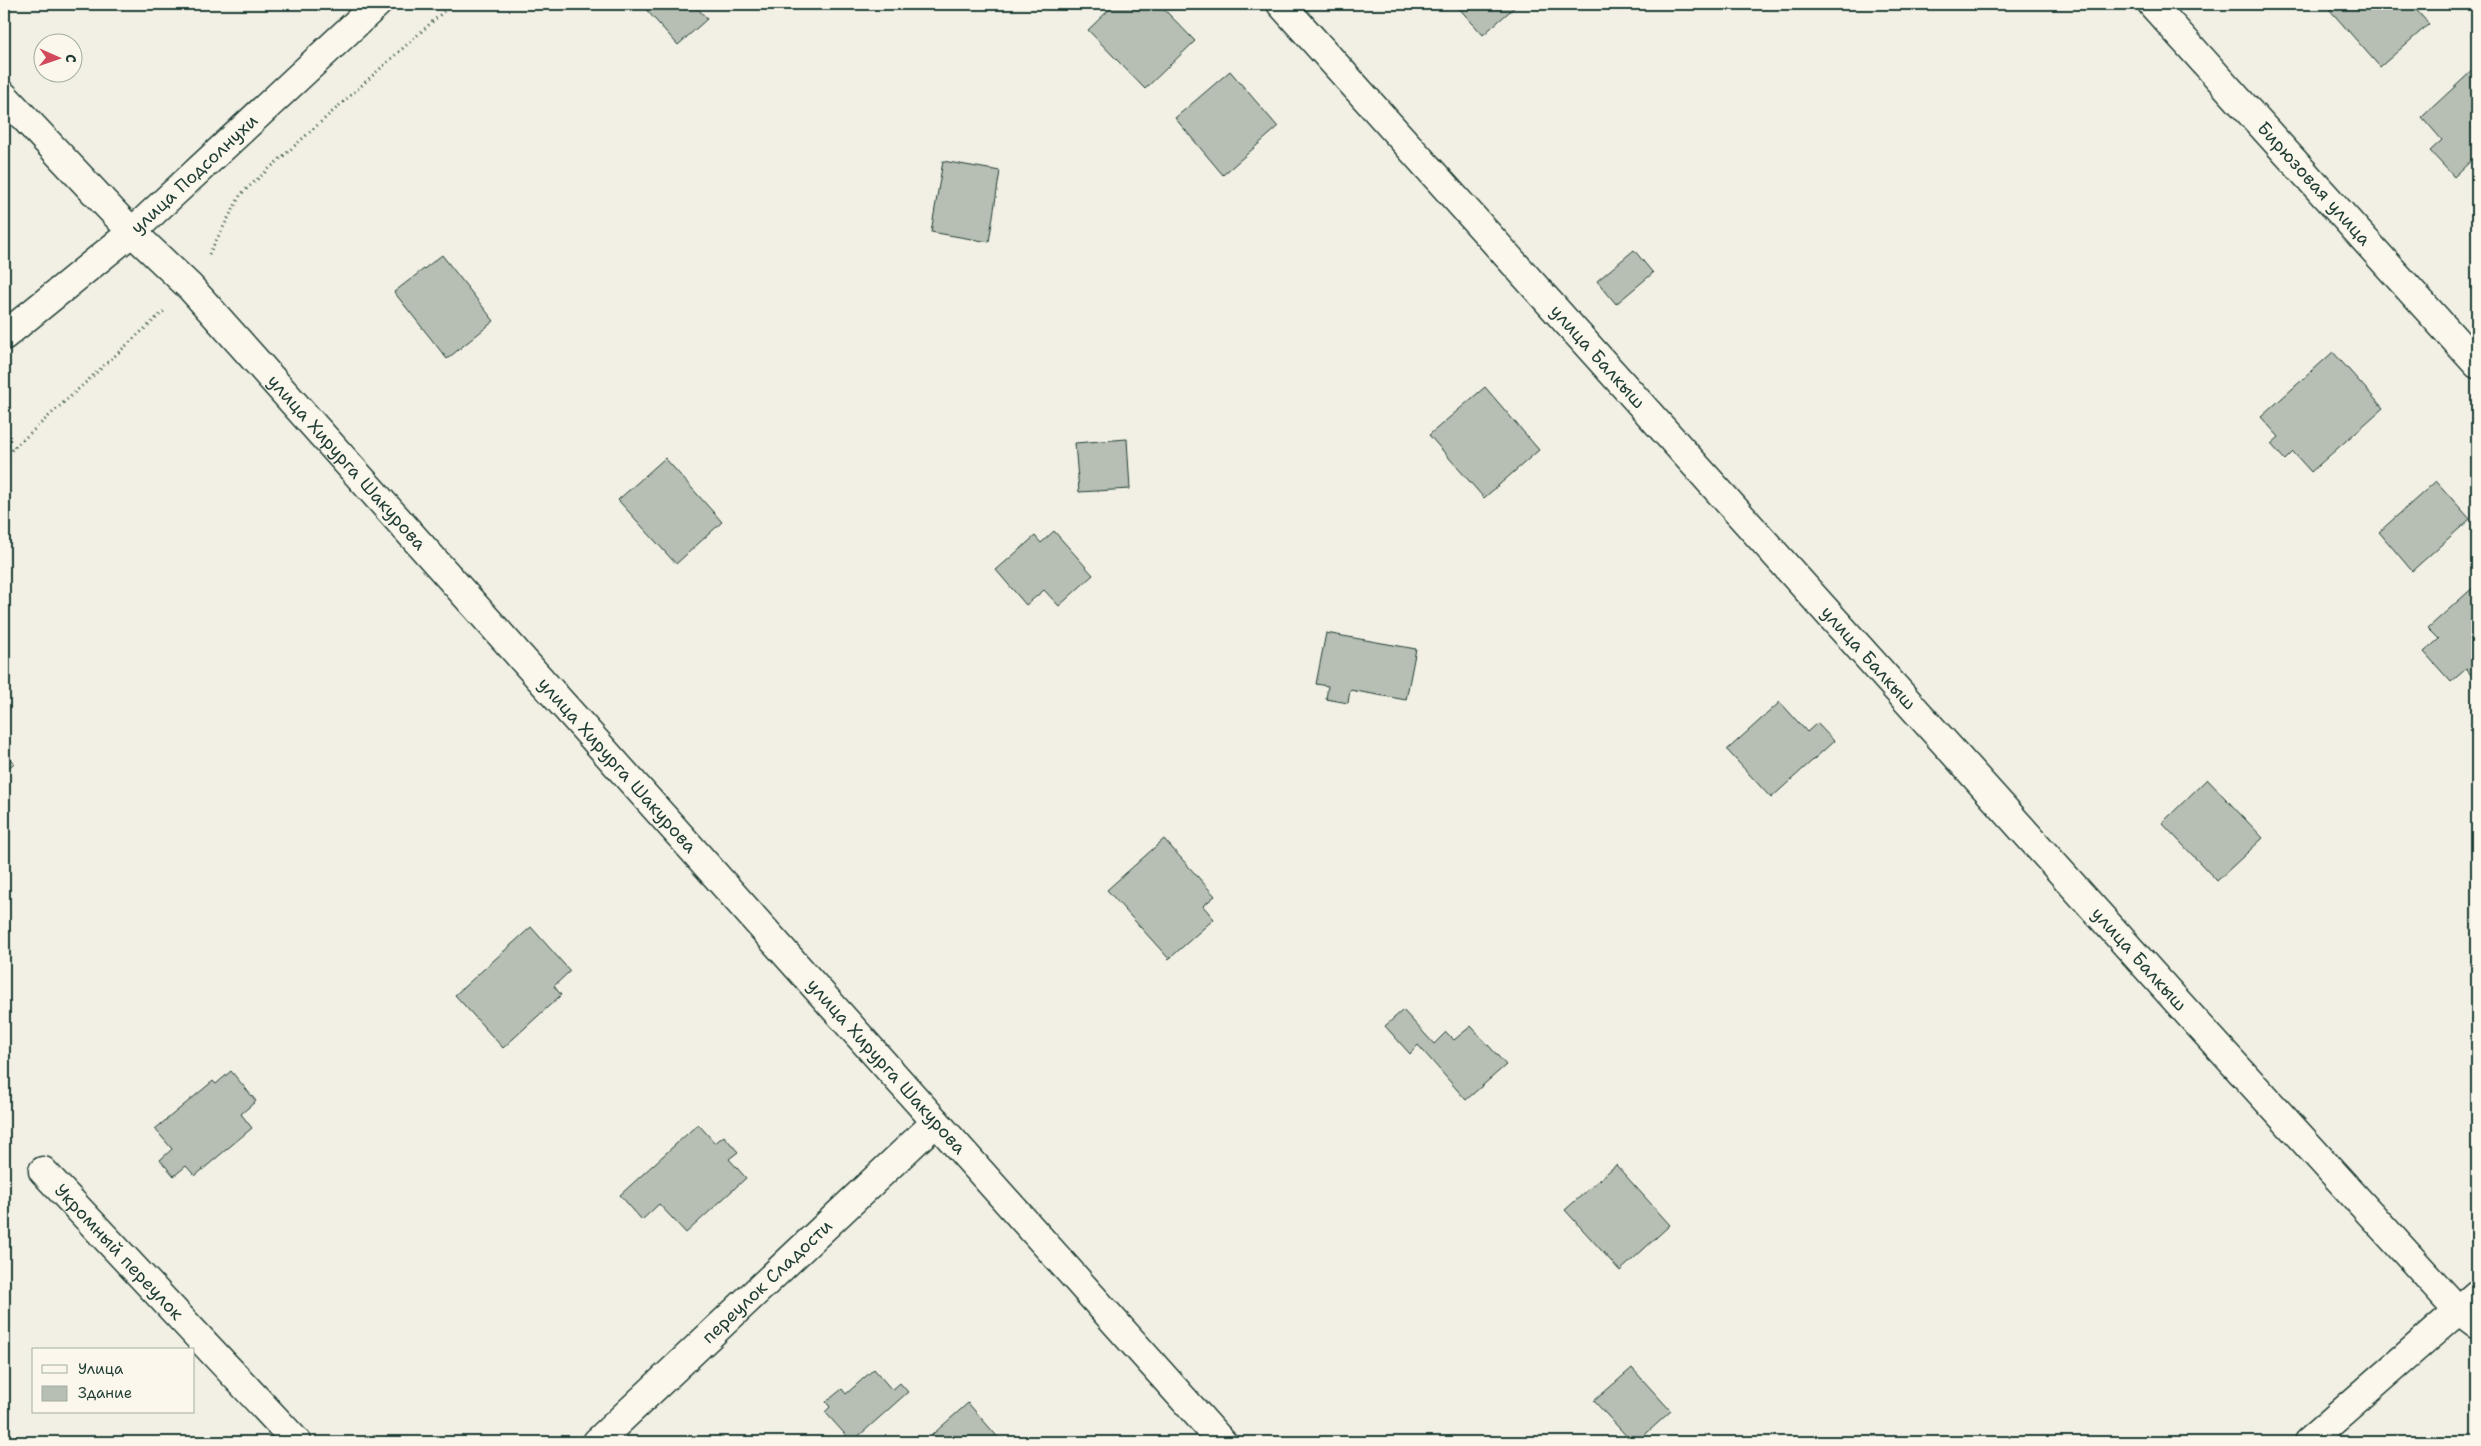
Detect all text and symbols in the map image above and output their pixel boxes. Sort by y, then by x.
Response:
north arrow [32,32,82,82]
text: С [62,54,80,63]
street label: улица Подсолнухи [125,109,263,239]
street label: Бирюзовая улица [2252,116,2376,251]
street label: улица Балкыш [1545,299,1651,414]
street label: улица Хирурга Шакурова [262,370,432,555]
street label: улица Балкыш [1815,601,1922,715]
street label: улица Хирурга Шакурова [532,672,702,858]
street label: улица Балкыш [2086,902,2192,1016]
street label: улица Хирурга Шакурова [802,974,971,1159]
street label: Укромный переулок [49,1179,189,1326]
street label: переулок Сладости [697,1214,838,1349]
legend [32,1348,195,1414]
text: Улица [78,1359,124,1379]
text: Здание [78,1383,132,1403]

